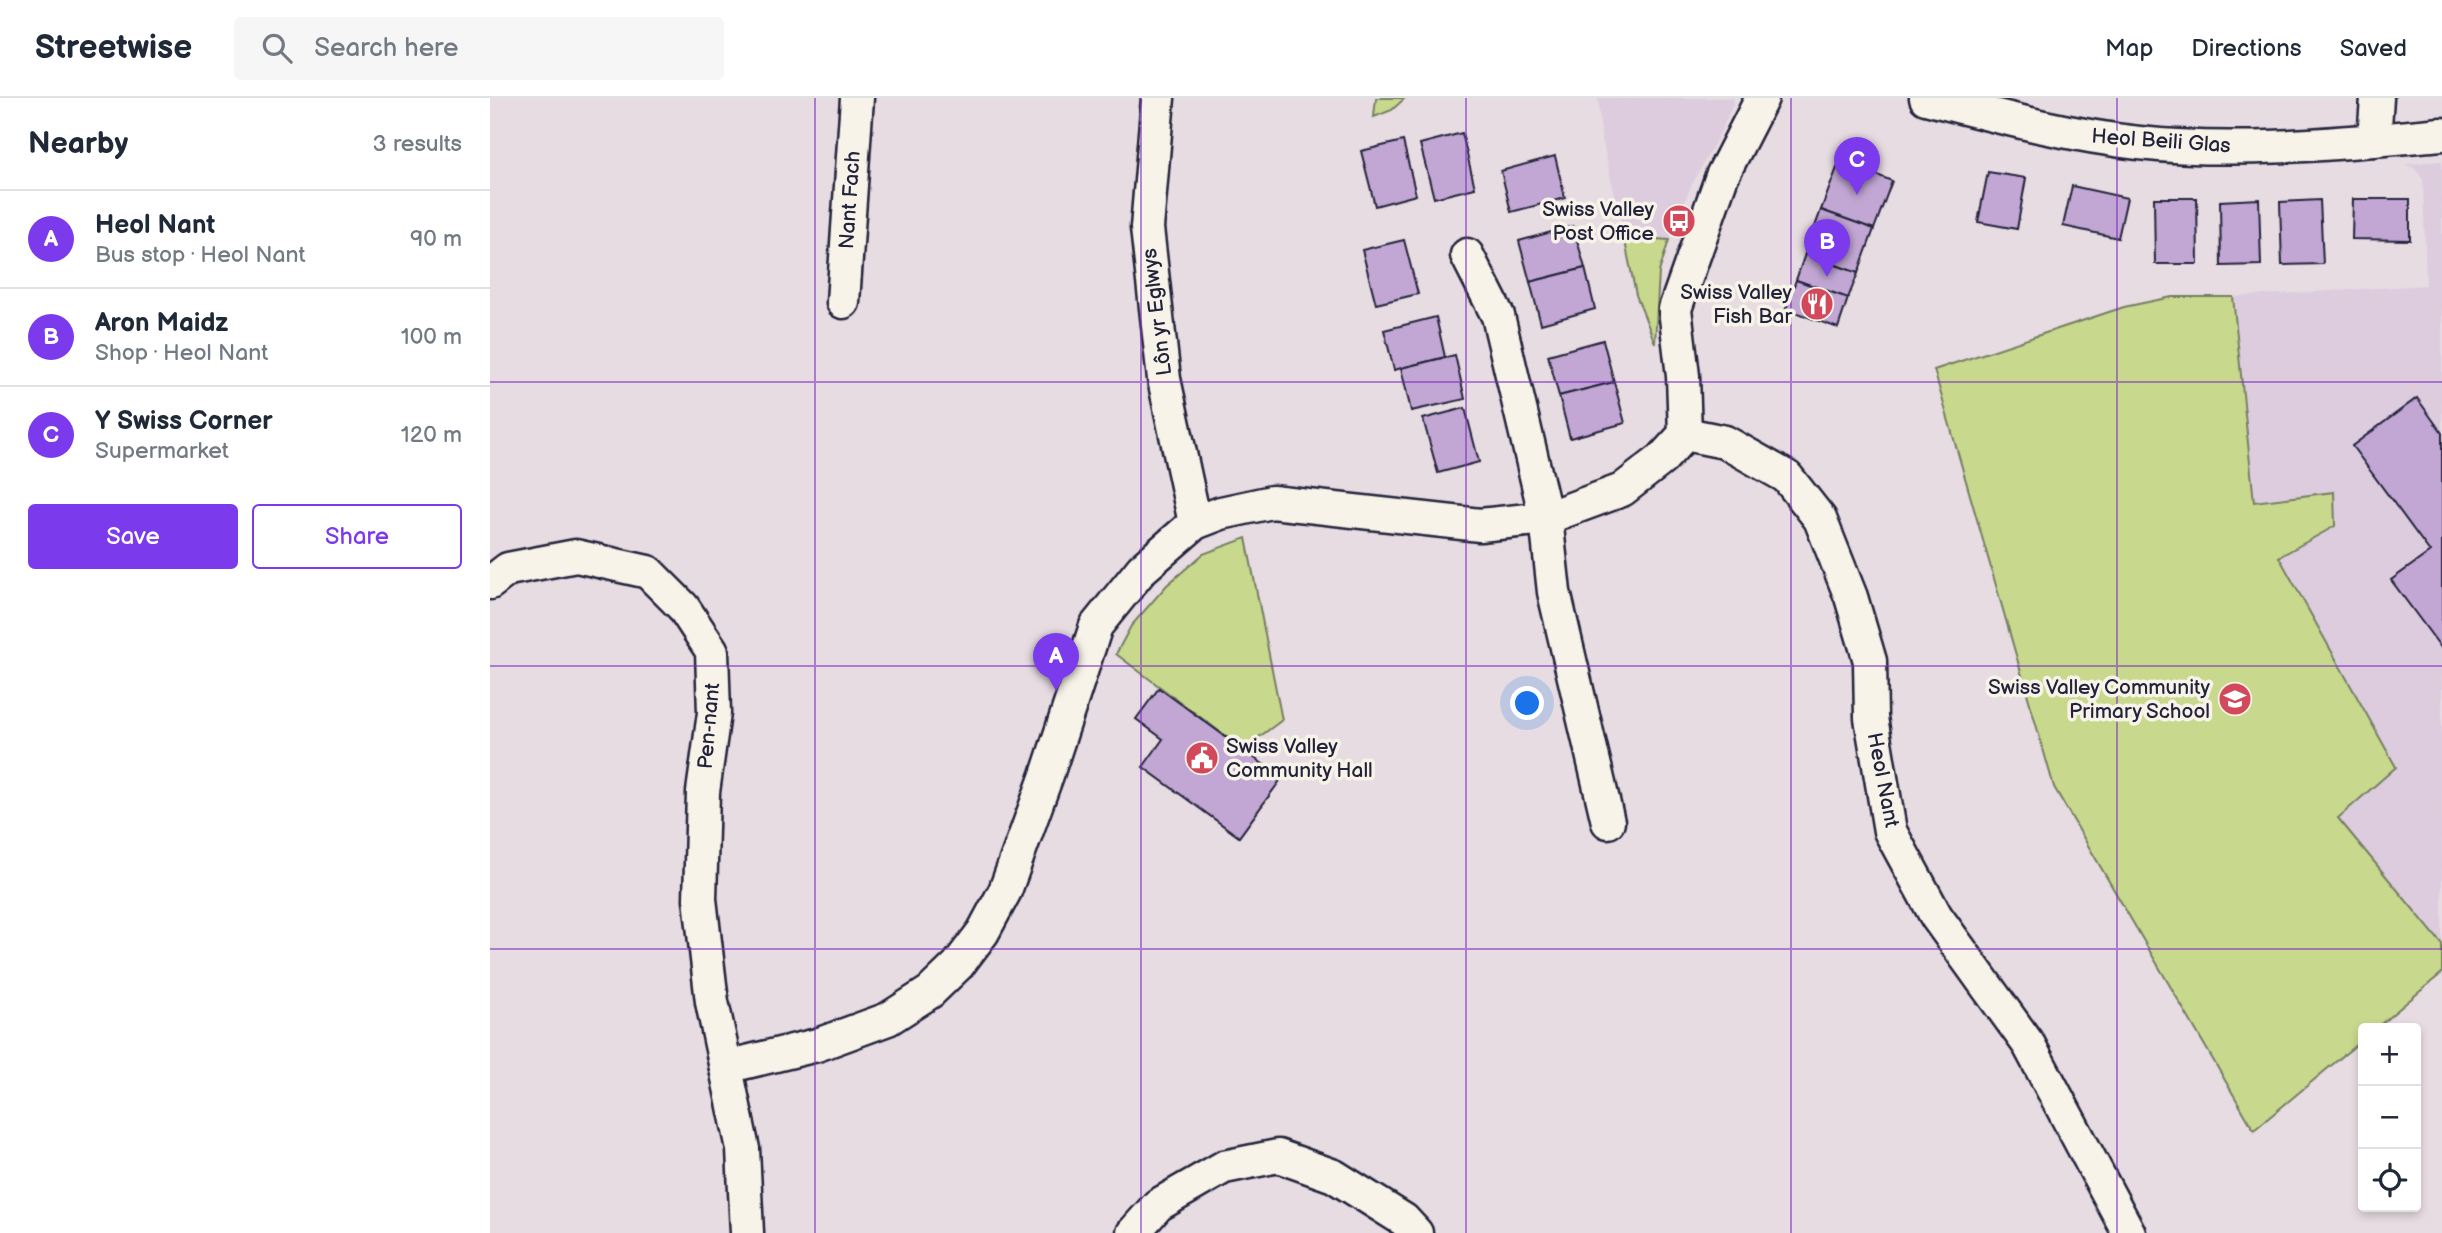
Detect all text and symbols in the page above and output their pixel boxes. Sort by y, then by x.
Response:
search box [234,17,724,80]
text: Streetwise [35,28,192,68]
icon: search [258,29,296,67]
text: Search here [314,33,458,64]
text: Map [2105,34,2153,63]
text: Directions [2191,34,2302,63]
text: Saved [2340,34,2407,63]
street label: Heol Beili Glas [2090,124,2232,158]
text: Nearby [28,126,128,162]
text: 3 results [373,130,462,158]
pin: C [1834,137,1880,195]
street label: Nant Fach [834,150,866,250]
place label: Swiss Valley Post Office [1542,197,1654,246]
bus stop icon: Swiss Valley Post Office [1660,202,1698,240]
text: Heol Nant [95,210,215,241]
pin: B [1804,219,1850,277]
text: A [44,225,58,253]
text: 90 m [410,225,462,253]
text: Bus stop · Heol Nant [95,241,306,269]
street label: Lôn yr Eglwys [1137,247,1177,377]
place label: Swiss Valley Fish Bar [1680,280,1792,329]
restaurant icon: Swiss Valley Fish Bar [1798,285,1836,323]
text: Aron Maidz [95,308,228,339]
text: B [43,323,59,351]
text: 100 m [401,323,462,351]
text: Shop · Heol Nant [95,339,268,367]
text: Y Swiss Corner [95,406,273,437]
text: C [43,421,59,449]
text: 120 m [401,421,462,449]
text: Supermarket [95,437,229,465]
button: Save [28,504,238,569]
button: Share [252,504,462,569]
pin: A [1033,633,1079,691]
place label: Swiss Valley Community Primary School [1988,675,2211,724]
school or university icon: Swiss Valley Community Primary School [2216,680,2254,718]
street label: Pen-nant [693,681,725,770]
your location [1510,686,1544,720]
street label: Heol Nant [1862,730,1905,830]
place label: Swiss Valley Community Hall [1226,734,1373,783]
public building icon: Swiss Valley Community Hall [1183,739,1221,777]
map controls [2358,1023,2421,1212]
button: + [2358,1023,2421,1086]
button: − [2358,1086,2421,1149]
button: locate [2358,1149,2421,1212]

